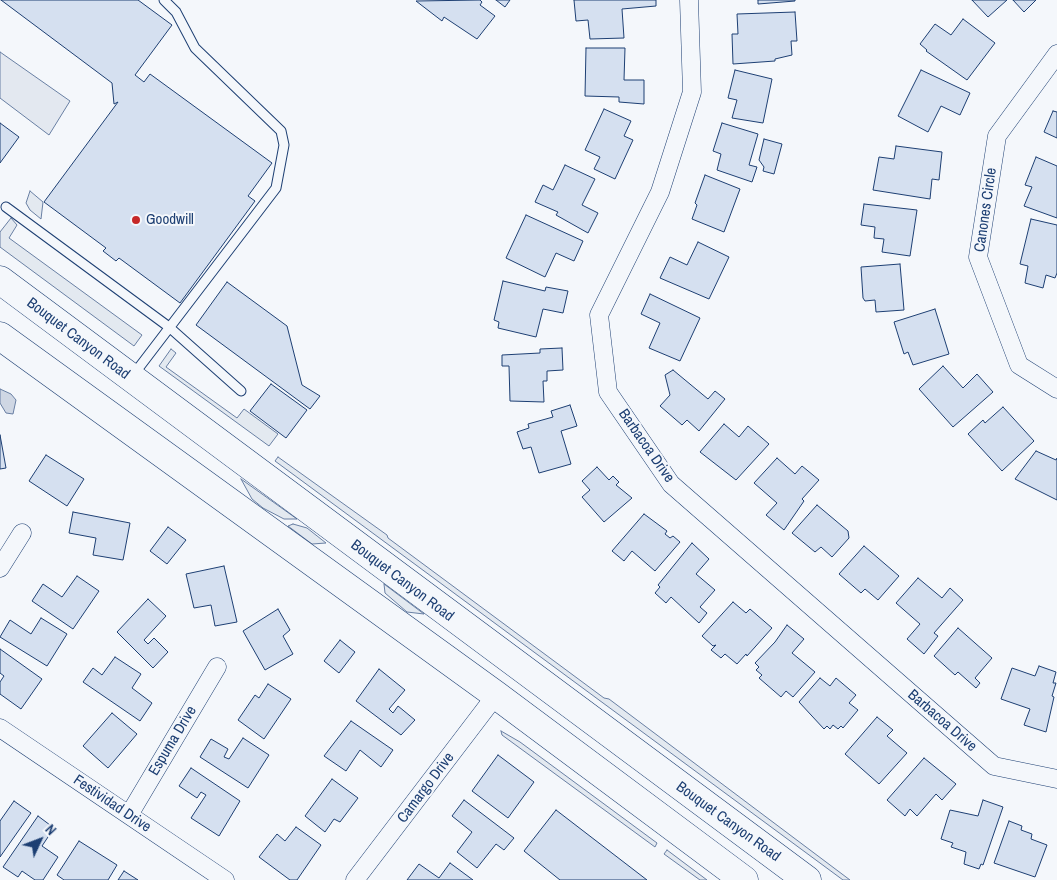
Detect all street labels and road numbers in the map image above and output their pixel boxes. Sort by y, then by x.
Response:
street label: Canones Circle [971,167,1001,253]
street label: Bouquet Canyon Road [23,294,133,384]
street label: Barbacoa Drive [614,406,678,486]
street label: Bouquet Canyon Road [347,536,457,626]
street label: Barbacoa Drive [904,686,980,756]
street label: Espuma Drive [145,703,201,779]
street label: Camargo Drive [394,749,458,827]
street label: Festividad Drive [70,771,154,837]
street label: Bouquet Canyon Road [672,778,784,866]

